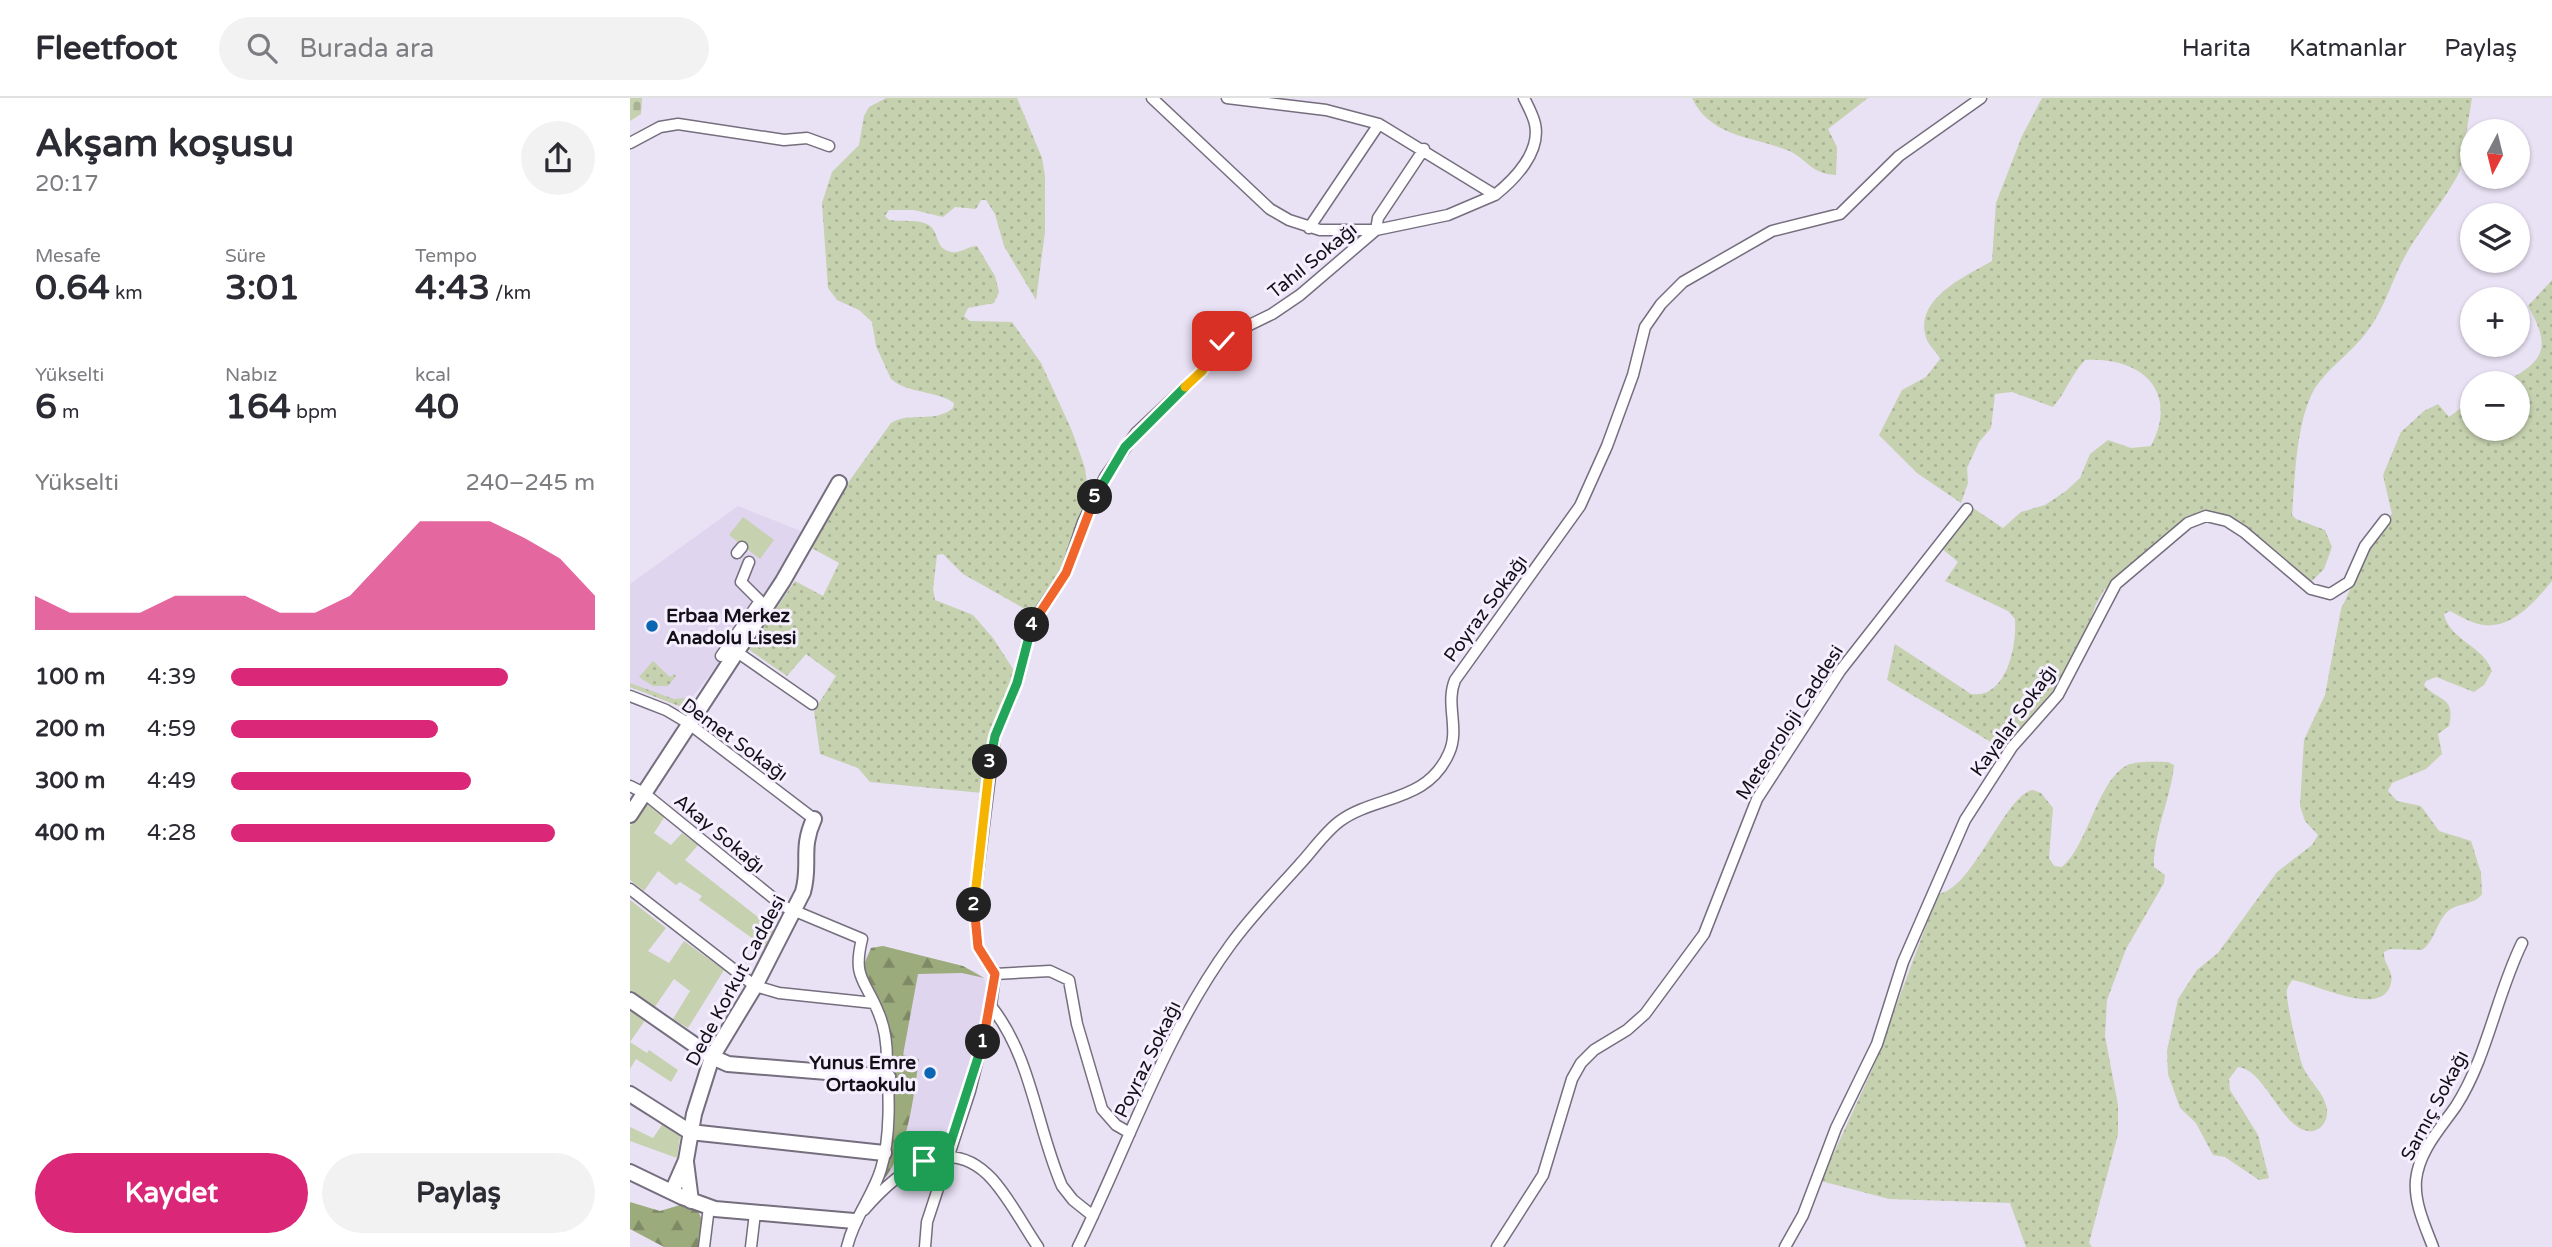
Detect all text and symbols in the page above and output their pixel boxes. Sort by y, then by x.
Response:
search box [219,17,709,80]
text: Fleetfoot [35,29,177,68]
icon: search [243,29,281,67]
text: Burada ara [299,33,434,64]
text: Harita [2182,34,2251,63]
text: Katmanlar [2289,34,2406,63]
text: Paylaş [2444,34,2517,63]
north arrow [2460,119,2530,189]
map controls [2460,119,2530,441]
text: Akşam koşusu [35,121,294,167]
button: share [521,121,595,195]
text: 20:17 [35,170,99,198]
button: layers [2460,203,2530,273]
street label: Tahıl Sokağı [1264,218,1361,303]
text: Mesafe [35,245,101,267]
text: Süre [225,245,266,267]
text: Tempo [415,245,477,267]
text: 0.64 [35,267,110,309]
text: 3:01 [225,267,300,309]
text: 4:43 [415,267,490,309]
text: km [110,282,143,304]
text: /km [490,282,531,304]
button: + [2460,287,2530,357]
pin [1192,311,1252,371]
icon: check [1203,322,1241,360]
text: Yükselti [35,364,104,386]
text: Nabız [225,364,277,386]
text: kcal [415,364,451,386]
button: − [2460,371,2530,441]
text: 6 [35,386,57,428]
text: 164 [225,386,291,428]
text: 40 [415,386,459,428]
text: m [57,401,79,423]
text: bpm [291,401,337,423]
text: Yükselti [35,469,119,497]
text: 240–245 m [466,469,595,497]
pin: 5 [1078,480,1112,514]
text: 5 [1089,485,1100,507]
street label: Poyraz Sokağı [1439,551,1532,667]
place label: Erbaa Merkez Anadolu Lisesi [666,605,797,649]
pin: 4 [1014,608,1050,642]
text: 4 [1026,613,1037,635]
marker: Erbaa Merkez Anadolu Lisesi [644,618,660,634]
street label: Meteoroloji Caddesi [1732,641,1848,804]
street label: Kayalar Sokağı [1966,661,2062,781]
text: 100 m [35,663,105,691]
text: 4:39 [147,663,196,691]
street label: Demet Sokağı [677,694,792,786]
text: 200 m [35,715,105,743]
text: 4:59 [147,715,196,743]
pin: 3 [972,744,1008,780]
text: 3 [984,750,995,772]
text: 300 m [35,767,105,795]
text: 4:49 [147,767,196,795]
street label: Akay Sokağı [670,790,769,878]
text: 400 m [35,819,105,847]
text: 4:28 [147,819,196,847]
pin: 2 [956,888,992,922]
street label: Dede Korkut Caddesi [681,891,790,1070]
text: 2 [968,893,979,915]
street label: Poyraz Sokağı [1110,997,1186,1121]
pin: 1 [966,1024,1000,1060]
text: 1 [977,1030,988,1052]
street label: Sarnıç Sokağı [2397,1047,2473,1164]
place label: Yunus Emre Ortaokulu [809,1052,916,1096]
marker: Yunus Emre Ortaokulu [922,1065,938,1081]
pin [894,1131,954,1191]
icon: arrive [905,1142,943,1180]
button: Kaydet [35,1153,308,1233]
button: Paylaş [322,1153,595,1233]

